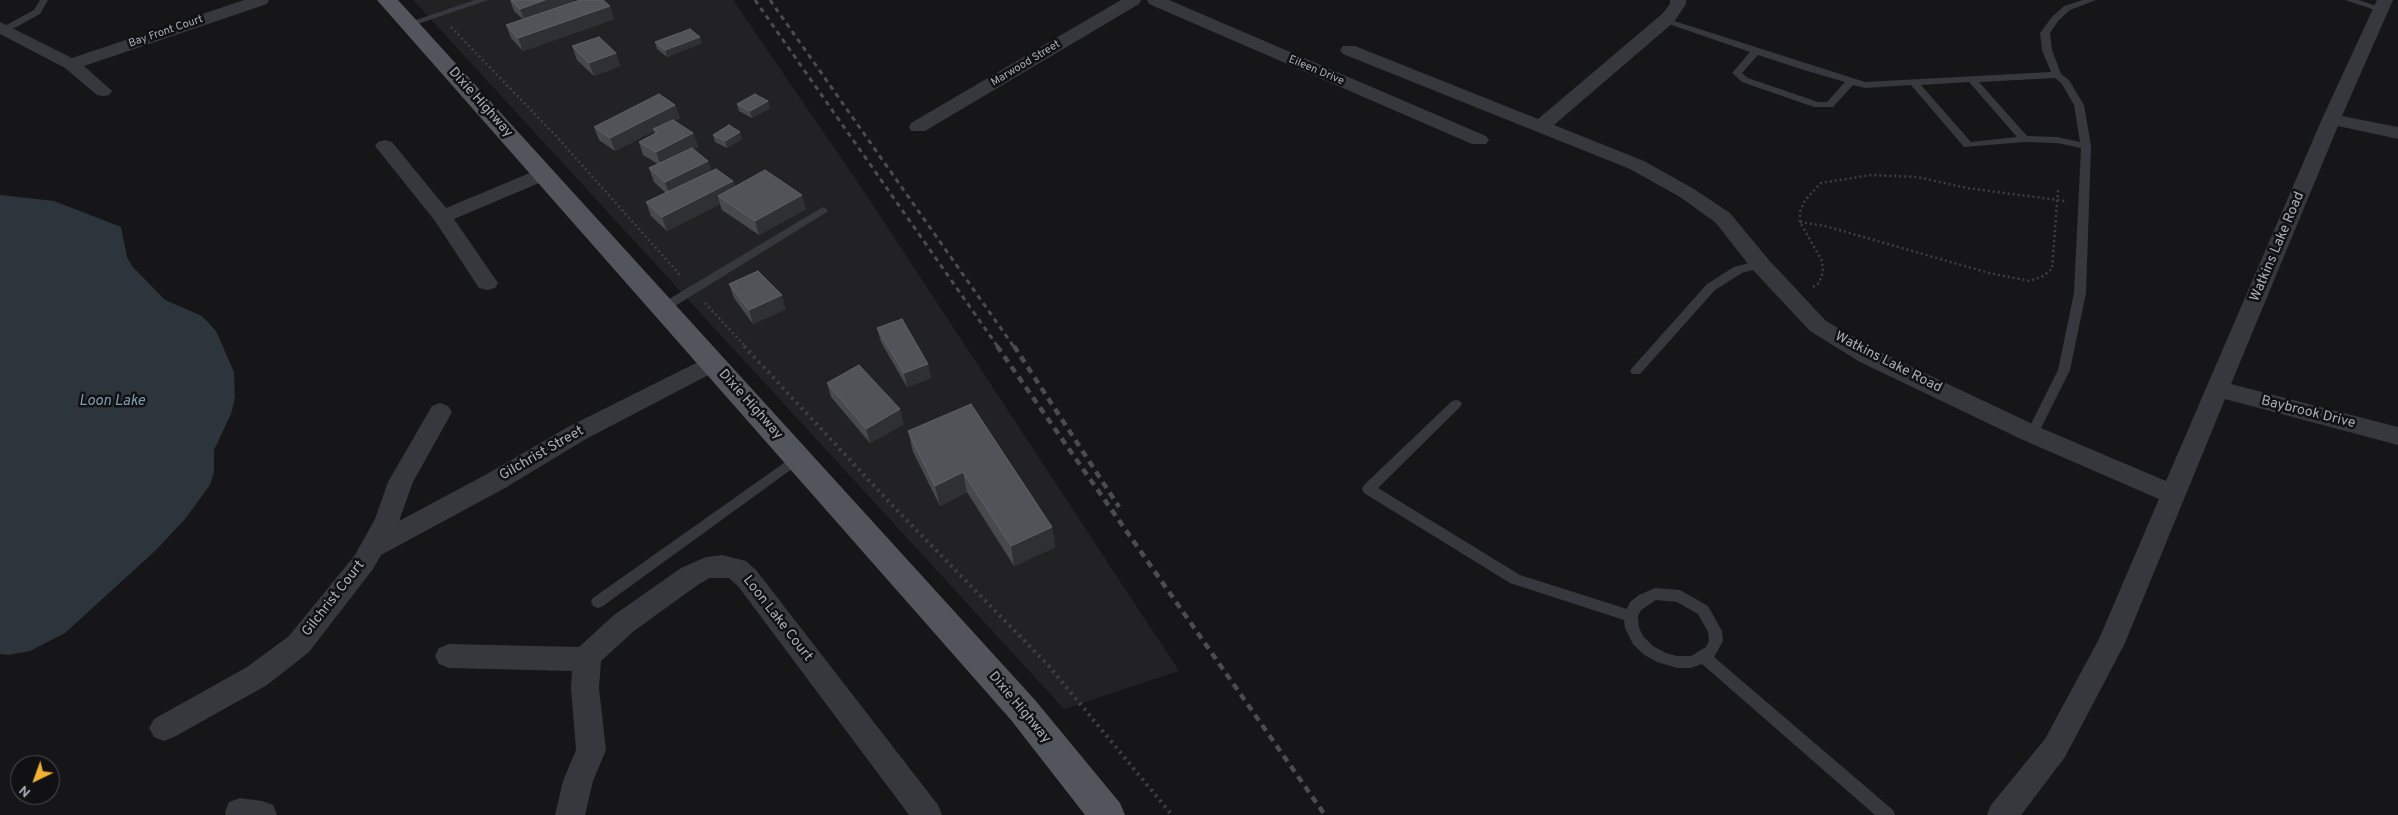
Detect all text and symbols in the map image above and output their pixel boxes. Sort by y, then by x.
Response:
street label: Bay Front Court [127,13,205,51]
street label: Marwood Street [989,38,1063,90]
street label: Eileen Drive [1286,53,1346,89]
street label: Dixie Highway [444,65,516,141]
street label: Watkins Lake Road [2247,190,2309,304]
street label: Watkins Lake Road [1832,329,1944,397]
street label: Dixie Highway [714,367,786,443]
water label: Loon Lake [79,393,145,411]
street label: Baybrook Drive [2259,393,2357,433]
street label: Gilchrist Street [497,423,587,485]
street label: Gilchrist Court [299,558,369,640]
street label: Loon Lake Court [738,573,816,665]
street label: Dixie Highway [984,669,1054,747]
north arrow [10,755,60,805]
text: N [16,781,35,800]

